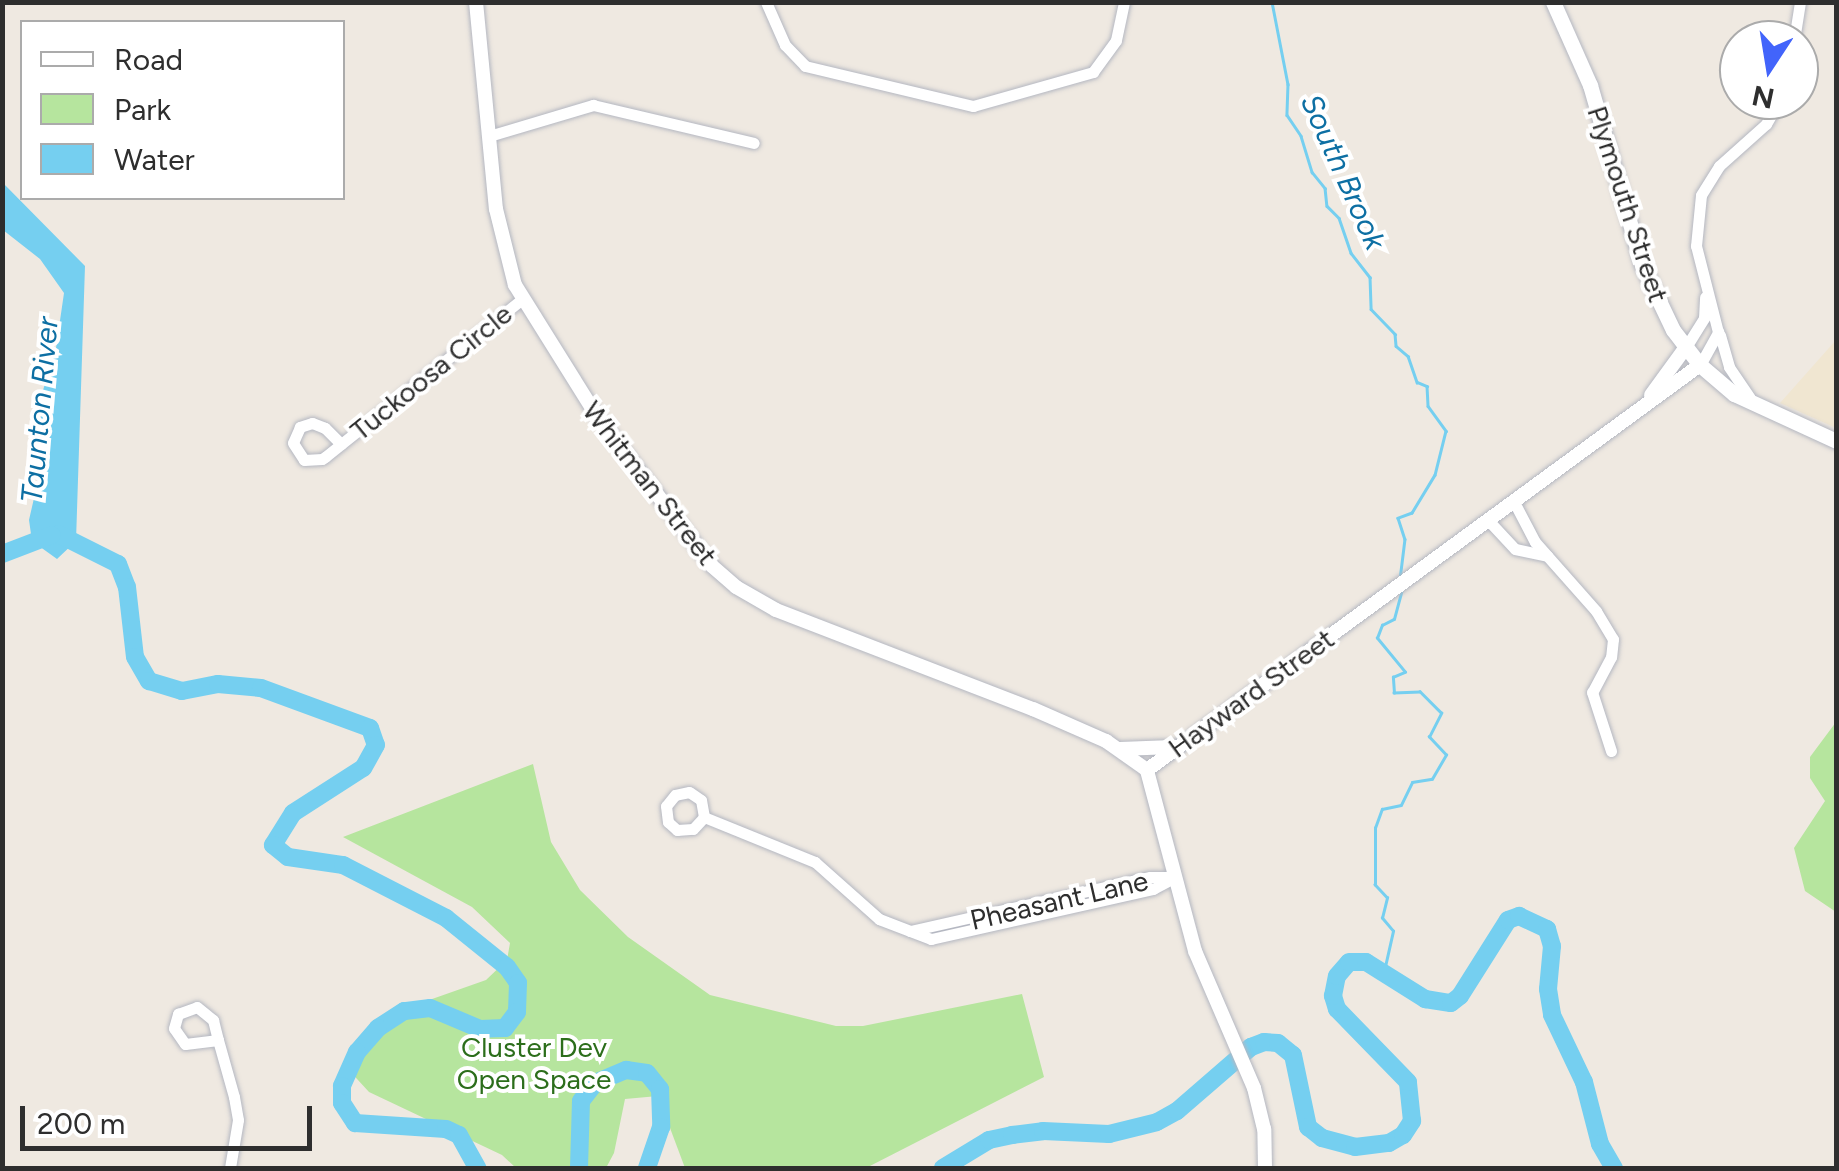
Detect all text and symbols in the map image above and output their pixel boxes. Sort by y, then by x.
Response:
legend [20,20,345,200]
north arrow [1719,20,1819,120]
text: Road [114,41,183,78]
text: N [1749,79,1777,116]
water label: South Brook [1293,89,1393,255]
text: Park [114,91,171,128]
street label: Plymouth Street [1580,102,1676,306]
text: Water [114,141,195,178]
street label: Tuckoosa Circle [344,297,518,447]
water label: Taunton River [14,315,66,505]
street label: Whitman Street [576,394,724,572]
street label: Hayward Street [1161,622,1341,764]
street label: Pheasant Lane [967,863,1151,937]
park label: Cluster Dev Open Space [457,1030,611,1096]
scale bar [25,1086,318,1148]
text: 200 m [37,1105,125,1142]

